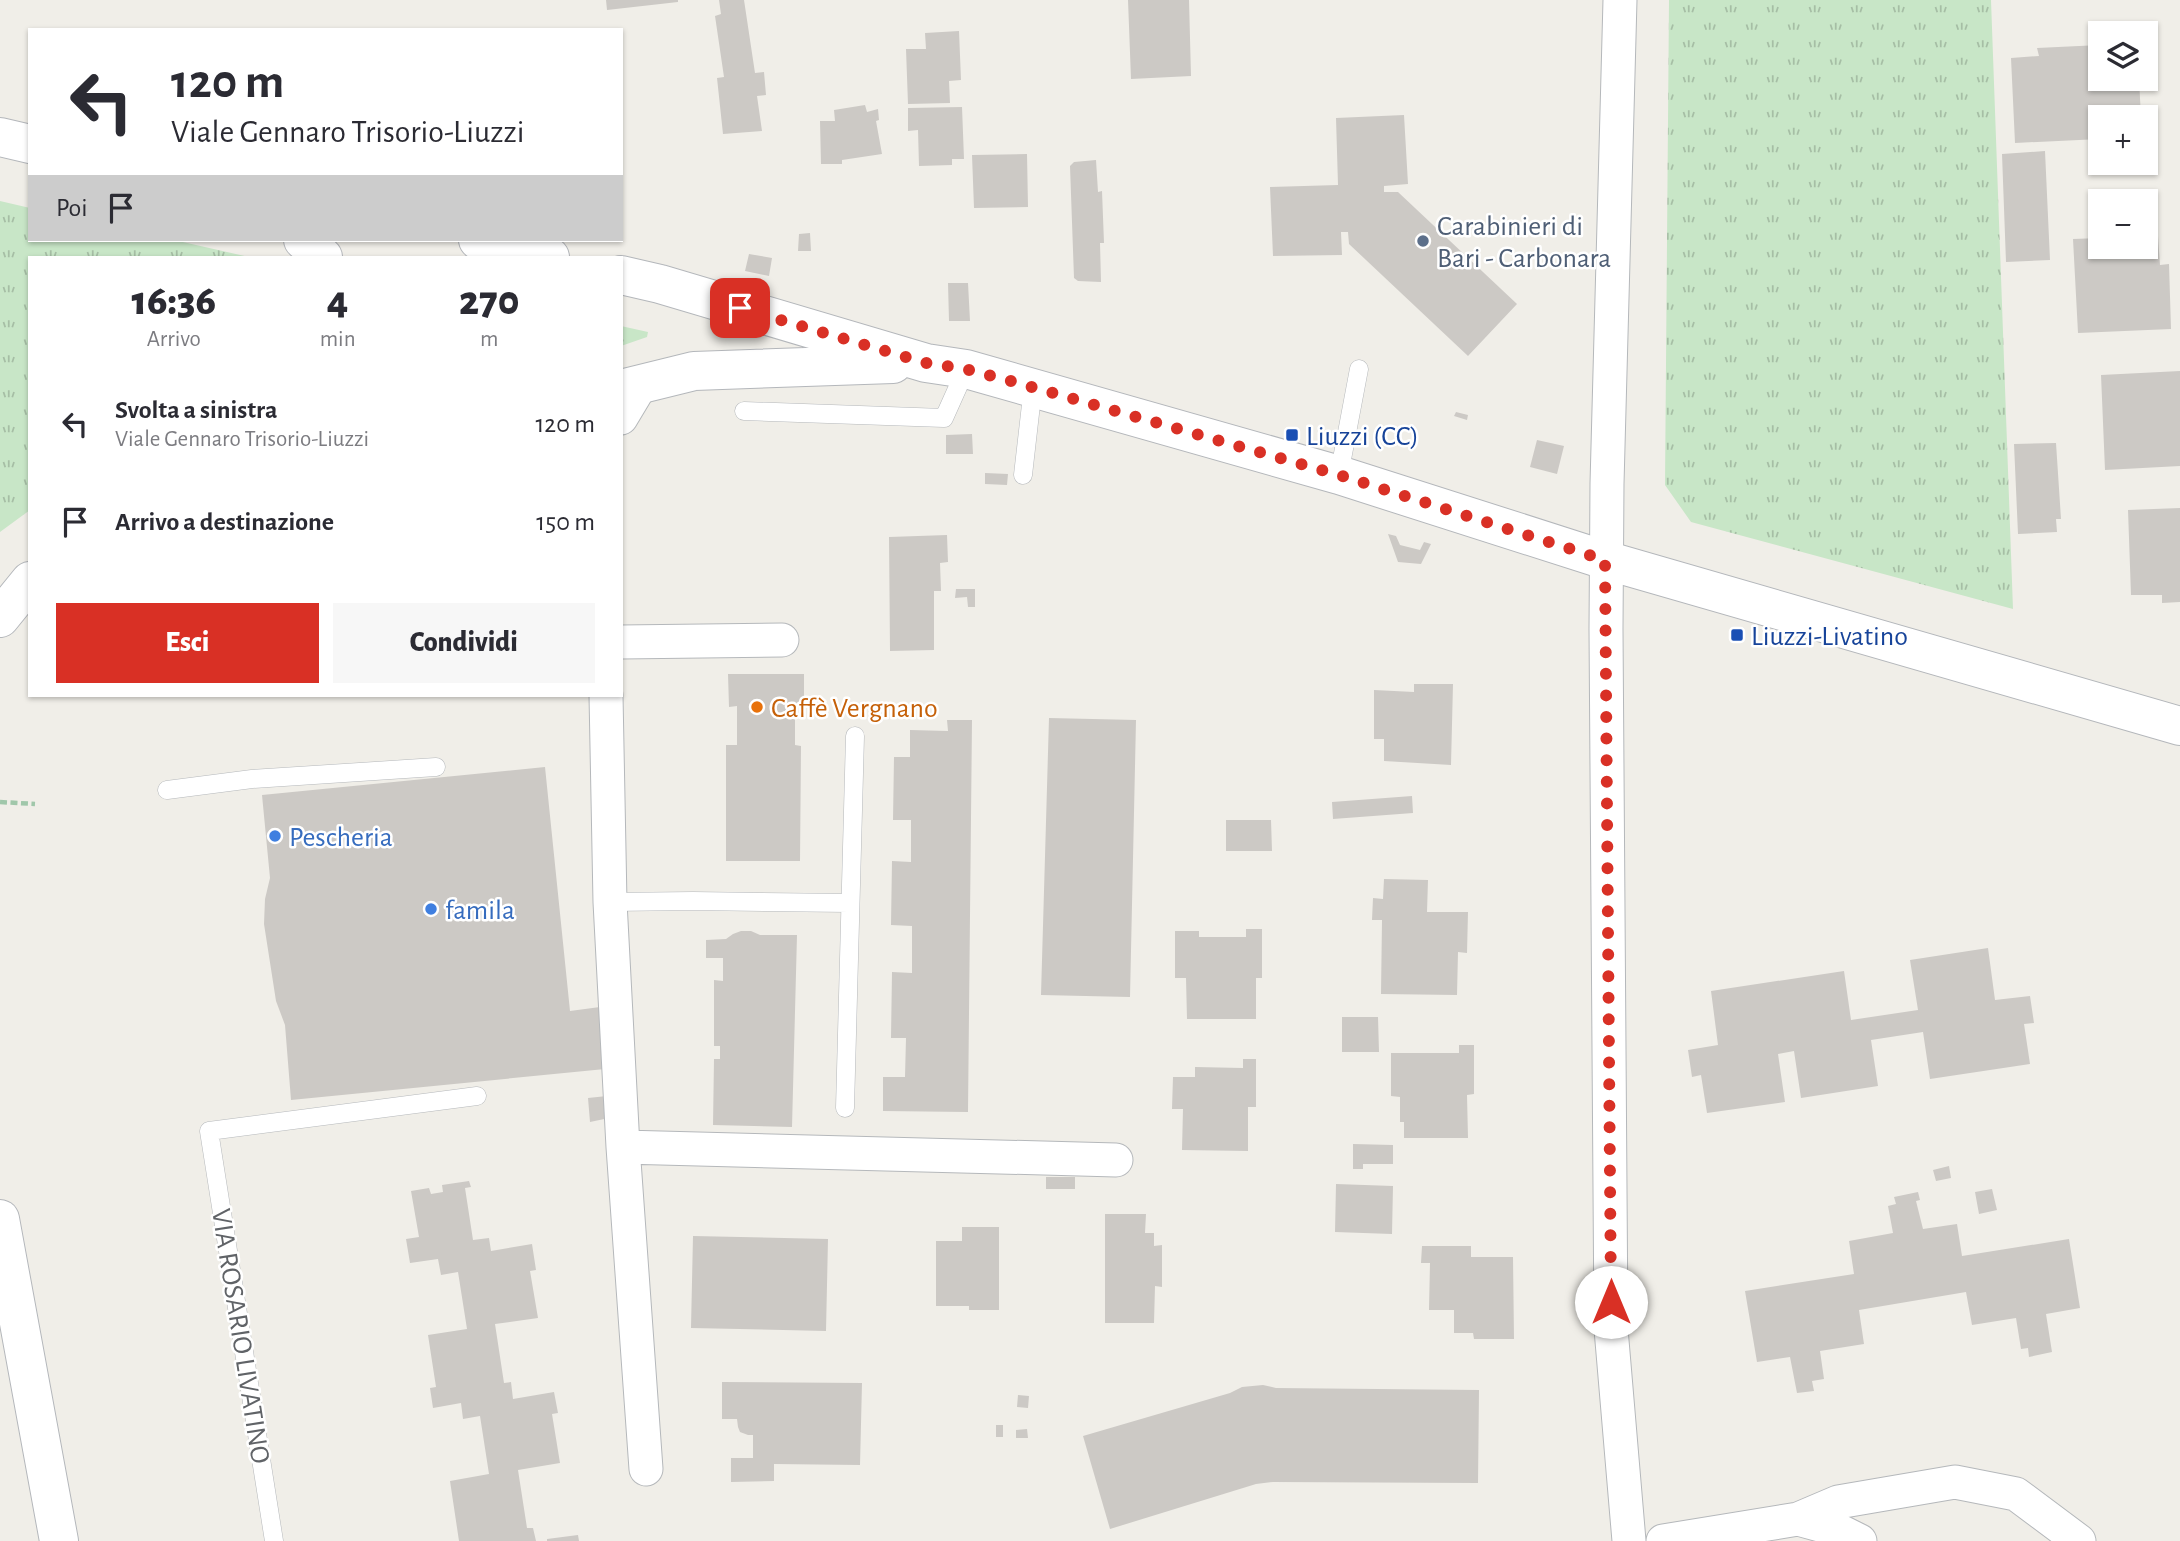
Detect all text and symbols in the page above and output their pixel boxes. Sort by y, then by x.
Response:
map controls [2088,21,2158,259]
button: layers [2088,21,2158,91]
icon: left [56,56,147,147]
text: 120 m [171,58,284,107]
button: + [2088,105,2158,175]
text: Viale Gennaro Trisorio-Liuzzi [171,116,524,148]
icon: arrive [102,189,140,227]
button: − [2088,189,2158,259]
text: Poi [56,195,88,221]
place label: Carabinieri di Bari - Carbonara [1437,213,1611,273]
marker: Carabinieri di Bari - Carbonara [1415,233,1431,249]
pin [710,278,770,338]
text: 16:36 [132,280,216,322]
text: 4 [327,280,348,322]
text: 270 [459,280,519,322]
icon: arrive [721,289,759,327]
text: Arrivo [147,328,201,351]
text: min [320,328,356,351]
text: m [480,328,498,351]
text: Svolta a sinistra [115,397,277,423]
icon: left [56,405,94,443]
text: 120 m [535,411,595,437]
place label: Liuzzi (CC) [1306,423,1419,451]
marker: Liuzzi (CC) [1284,427,1300,443]
text: Viale Gennaro Trisorio-Liuzzi [115,428,369,451]
icon: arrive [56,503,94,541]
text: Arrivo a destinazione [115,509,334,535]
text: 150 m [536,509,595,535]
button: Esci [56,603,319,683]
button: Condividi [333,603,595,683]
place label: Liuzzi-Livatino [1751,623,1908,651]
marker: Liuzzi-Livatino [1729,627,1745,643]
place label: Caffè Vergnano [771,695,938,723]
marker: Caffè Vergnano [749,699,765,715]
place label: Pescheria [289,824,393,852]
marker: Pescheria [267,828,283,844]
place label: famila [445,897,515,925]
marker: famila [423,901,439,917]
street label: VIA ROSARIO LIVATINO [206,1207,274,1466]
position arrow [1574,1265,1648,1339]

